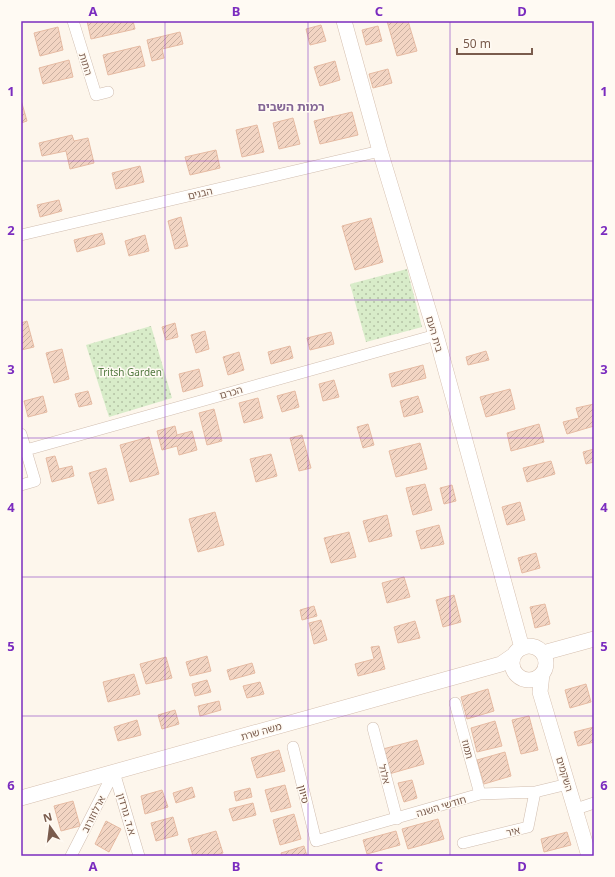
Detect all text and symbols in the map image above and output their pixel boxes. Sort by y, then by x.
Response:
text: A [89,2,98,20]
text: B [232,2,240,20]
text: C [375,2,383,20]
text: D [517,2,527,20]
scale bar [457,30,532,56]
text: 50 m [463,35,491,52]
street label: התות [76,51,96,77]
text: 1 [7,82,15,100]
text: 1 [600,82,608,100]
district label: רמות השבים [258,98,324,115]
street label: הבנים [186,183,214,203]
text: 2 [7,221,15,239]
text: 2 [600,221,608,239]
street label: בית העם [423,314,447,354]
text: 3 [7,360,15,378]
text: 3 [600,360,608,378]
park label: Tritsh Garden [98,365,162,379]
street label: הכרם [218,382,244,402]
text: 4 [7,498,15,516]
text: 4 [600,498,608,516]
text: 5 [7,637,15,655]
text: 5 [600,637,608,655]
street label: משה שרת [239,718,283,743]
street label: תמוז [459,738,477,760]
street label: השקמים [553,755,577,793]
street label: אלול [376,763,394,785]
text: 6 [7,776,15,794]
text: 6 [600,776,608,794]
street label: סיוון [295,783,313,805]
street label: א.ד. גורדון [114,791,140,837]
street label: חודשי השנה [414,792,468,820]
street label: ארלוזורוב [78,793,108,835]
north arrow [30,807,70,847]
text: N [41,808,54,825]
street label: איר [505,823,521,839]
text: A [89,857,98,875]
text: B [232,857,240,875]
text: C [375,857,383,875]
text: D [517,857,527,875]

